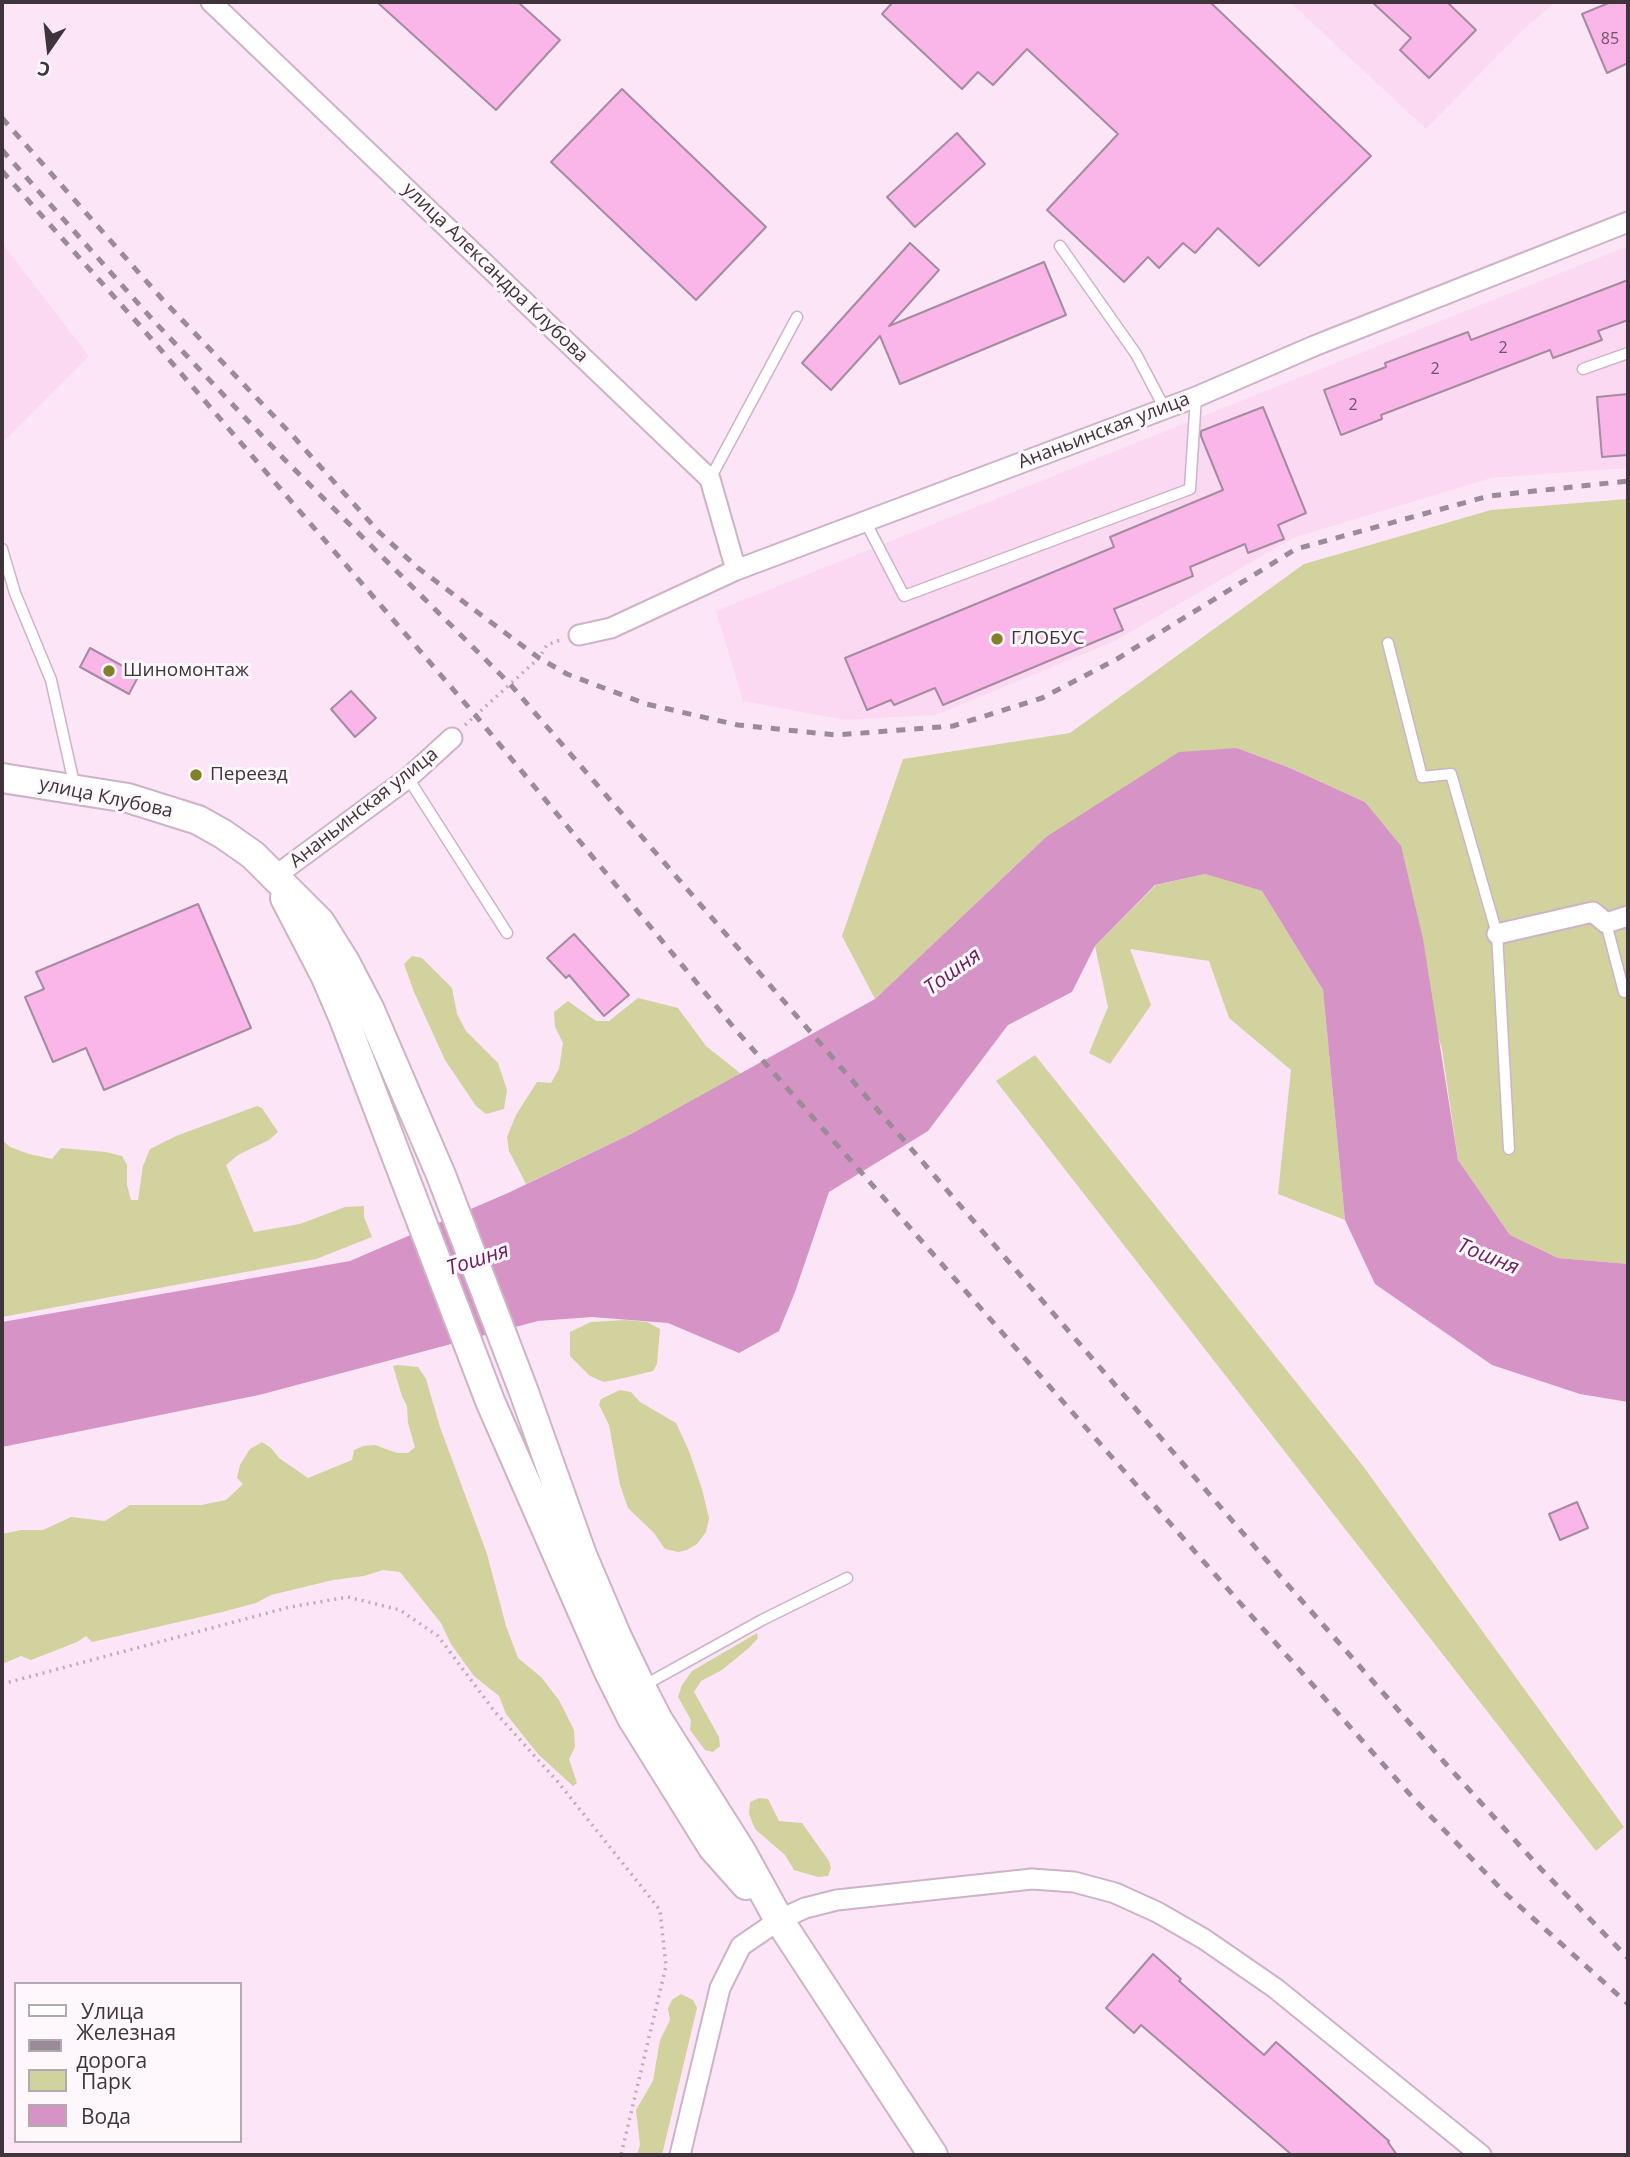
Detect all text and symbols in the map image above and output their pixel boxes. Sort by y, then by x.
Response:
north arrow [14,14,84,84]
house number: 85 [1601,29,1619,49]
text: С [35,55,53,83]
street label: улица Александра Клубова [397,178,593,368]
house number: 2 [1498,338,1508,358]
house number: 2 [1430,359,1440,379]
street label: Ананьинская улица [1015,388,1193,474]
house number: 2 [1348,395,1358,415]
place label: ГЛОБУС [1011,628,1084,650]
marker: ГЛОБУС [989,631,1005,647]
place label: Шиномонтаж [123,660,249,682]
marker: Шиномонтаж [101,663,117,679]
street label: Ананьинская улица [285,743,443,873]
place label: Переезд [210,764,288,786]
marker: Переезд [188,767,204,783]
street label: улица Клубова [37,773,175,823]
water label: Тошня [920,943,986,1001]
water label: Тошня [1454,1233,1522,1281]
water label: Тошня [444,1238,512,1282]
legend [14,1982,242,2143]
text: Улица [81,1997,144,2025]
text: Железная дорога [76,2018,176,2074]
text: Парк [81,2067,132,2095]
text: Вода [81,2102,131,2130]

